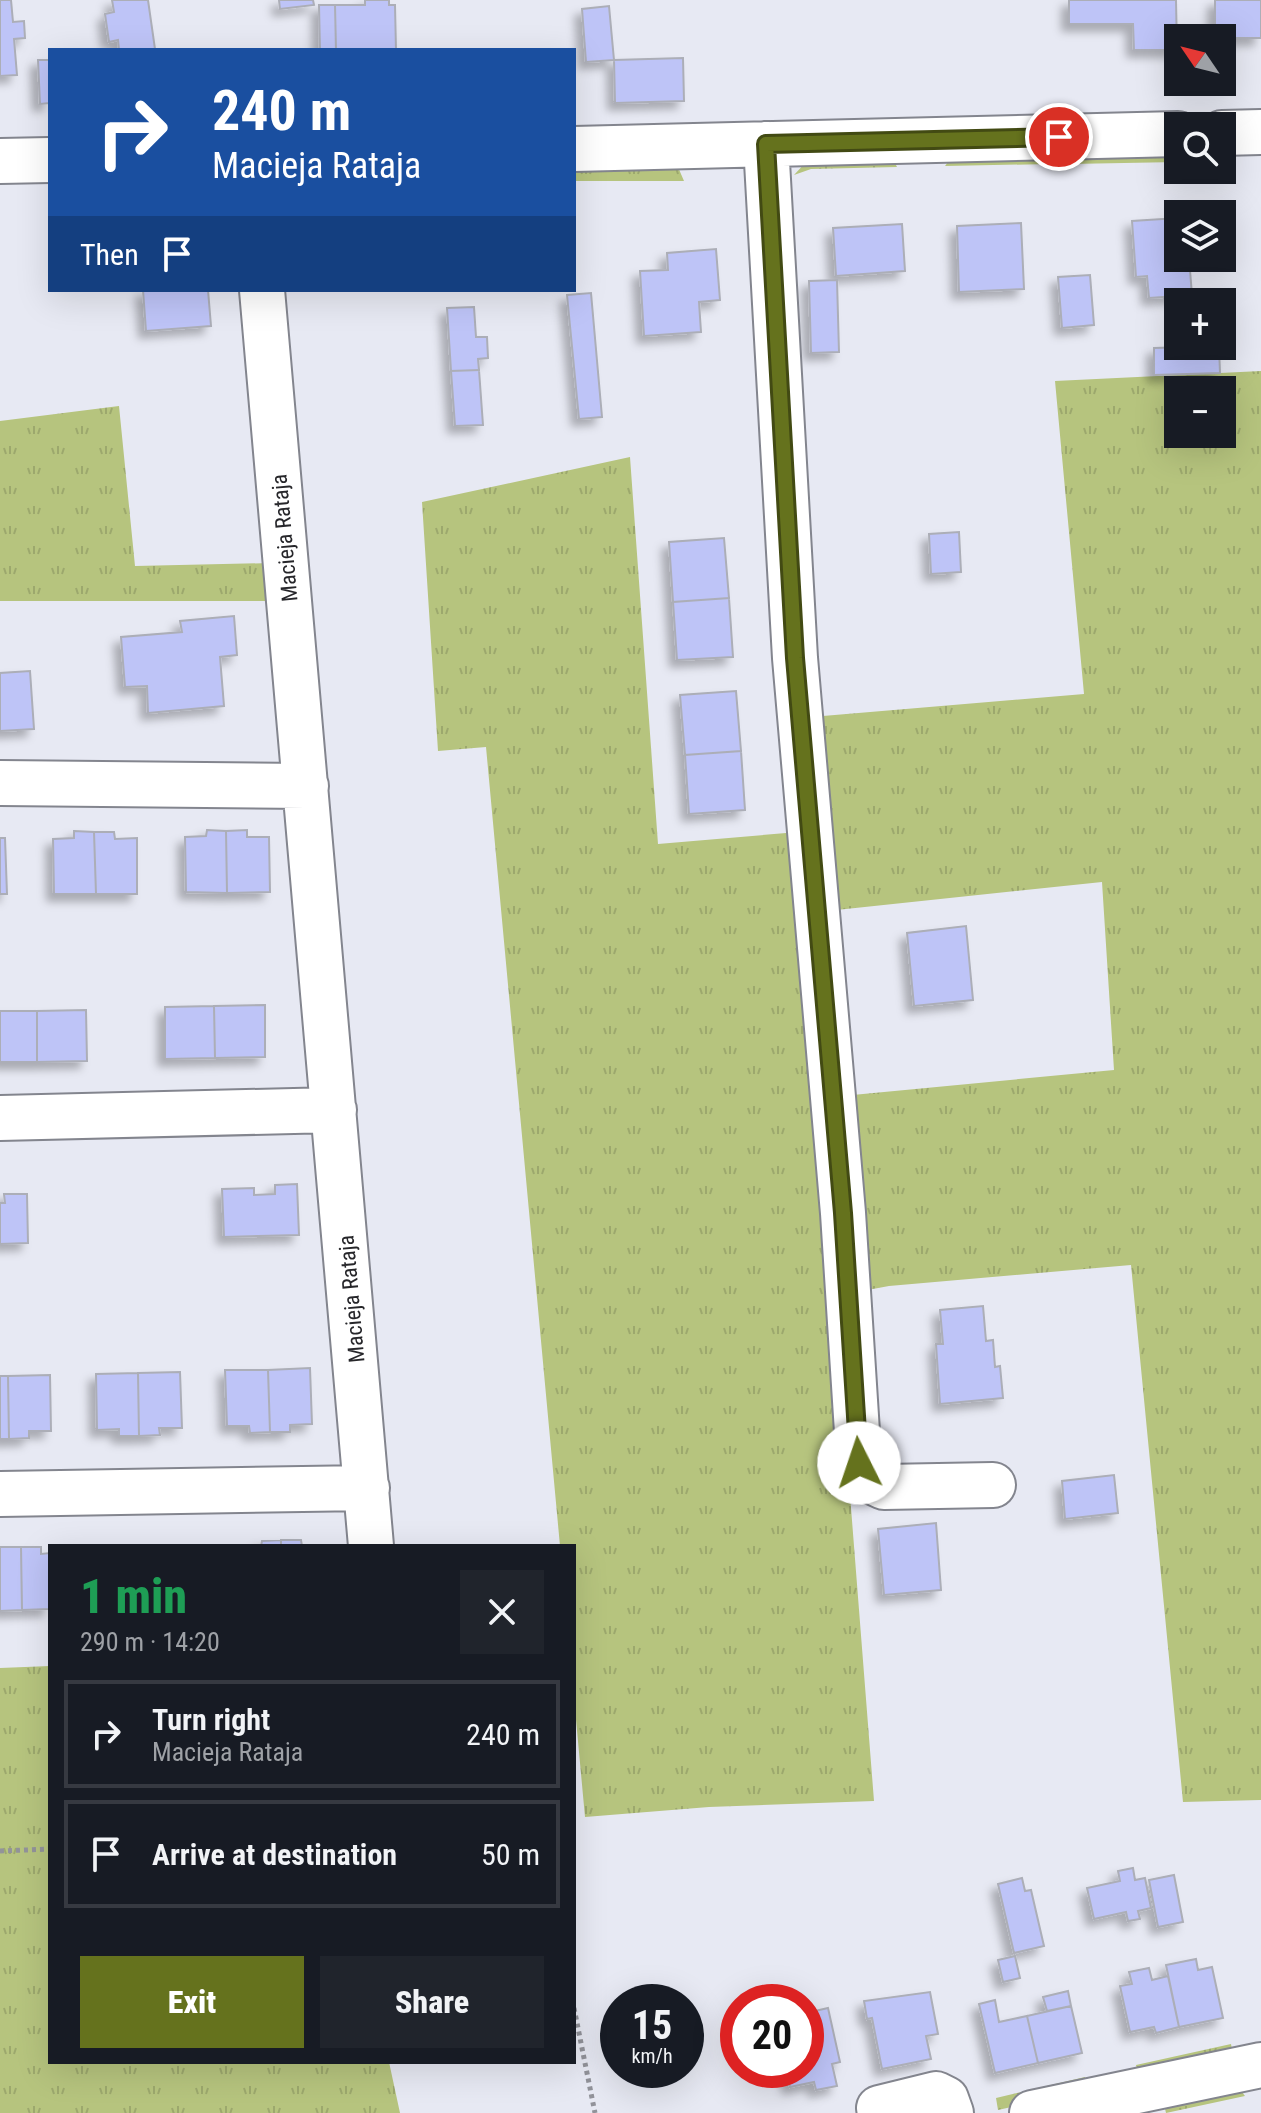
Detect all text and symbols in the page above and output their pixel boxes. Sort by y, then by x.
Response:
north arrow [1164,24,1236,96]
map controls [1164,24,1236,448]
text: 240 m [212,78,351,144]
icon: right [80,80,184,184]
pin [1025,103,1093,171]
button: search [1164,112,1236,184]
icon: arrive [1037,115,1081,159]
text: Macieja Rataja [212,145,421,187]
button: layers [1164,200,1236,272]
icon: arrive [155,232,199,276]
text: Then [80,237,139,272]
button: + [1164,288,1236,360]
button: − [1164,376,1236,448]
street label: Macieja Rataja [266,473,303,603]
street label: Macieja Rataja [333,1234,370,1364]
position arrow [817,1421,901,1505]
text: 1 min [80,1568,187,1625]
button: close [460,1570,544,1654]
text: 290 m · 14:20 [80,1627,220,1657]
text: Turn right [152,1702,270,1737]
icon: right [84,1712,128,1756]
text: 240 m [466,1717,540,1752]
text: Macieja Rataja [152,1737,303,1767]
icon: arrive [84,1832,128,1876]
text: Arrive at destination [152,1837,397,1872]
text: 50 m [481,1837,540,1872]
button: Exit [80,1956,304,2048]
button: Share [320,1956,544,2048]
speed limit sign: 20 [720,1984,824,2088]
text: 15 [632,2002,672,2049]
text: km/h [631,2044,673,2068]

